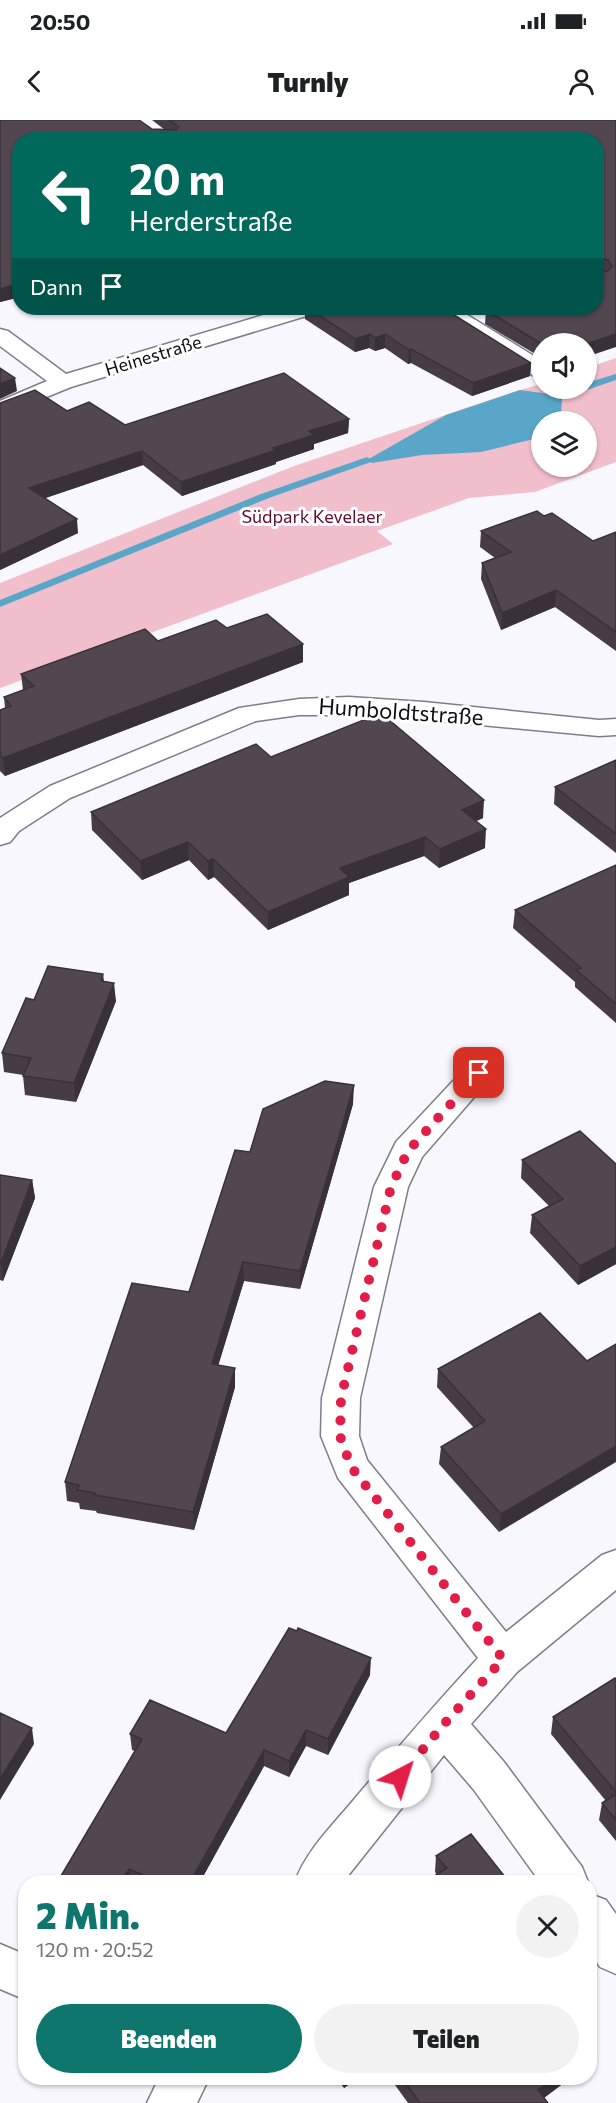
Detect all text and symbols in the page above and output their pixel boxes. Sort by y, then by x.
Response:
text: 20:50 [30,8,90,35]
icon: back [18,65,51,98]
text: Turnly [267,65,349,98]
icon: person [565,65,598,98]
text: 20 m [129,152,225,204]
icon: left [30,156,108,234]
text: Herderstraße [129,204,292,237]
icon: arrive [95,270,128,303]
text: Dann [30,273,83,300]
street label: Heinestraße [102,330,204,380]
map controls [531,333,597,477]
button: sound [531,333,597,399]
button: layers [531,411,597,477]
park label: Südpark Kevelaer [241,505,383,527]
street label: Humboldtstraße [318,692,484,730]
pin [453,1047,504,1098]
icon: arrive [462,1056,495,1089]
position arrow [368,1745,432,1809]
text: 2 Min. [36,1892,140,1936]
button: close [516,1895,579,1958]
text: 120 m · 20:52 [36,1937,154,1961]
button: Beenden [36,2004,302,2073]
button: Teilen [314,2004,579,2073]

